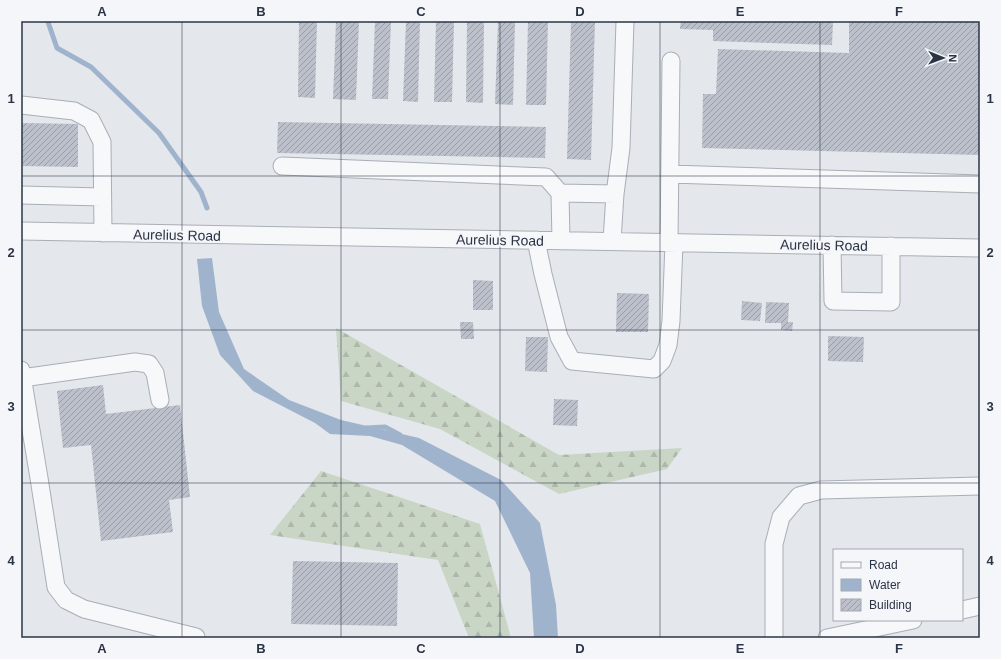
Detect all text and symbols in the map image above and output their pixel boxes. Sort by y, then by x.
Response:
text: A [97,4,107,19]
text: B [256,4,266,19]
text: C [416,4,426,19]
text: D [575,4,585,19]
text: E [736,4,745,19]
text: F [895,4,903,19]
north arrow [923,38,963,78]
text: N [947,54,959,62]
text: 1 [7,91,15,106]
text: 1 [986,91,994,106]
street label: Aurelius Road [133,226,221,244]
street label: Aurelius Road [456,231,544,249]
street label: Aurelius Road [780,236,868,254]
text: 2 [7,245,15,260]
text: 2 [986,245,994,260]
text: 3 [7,399,15,414]
text: 3 [986,399,994,414]
legend [833,549,963,621]
text: 4 [7,553,15,568]
text: 4 [986,553,994,568]
text: Road [869,558,898,572]
text: Water [869,578,901,592]
text: Building [869,598,912,612]
text: A [97,641,107,656]
text: B [256,641,266,656]
text: C [416,641,426,656]
text: D [575,641,585,656]
text: E [736,641,745,656]
text: F [895,641,903,656]

